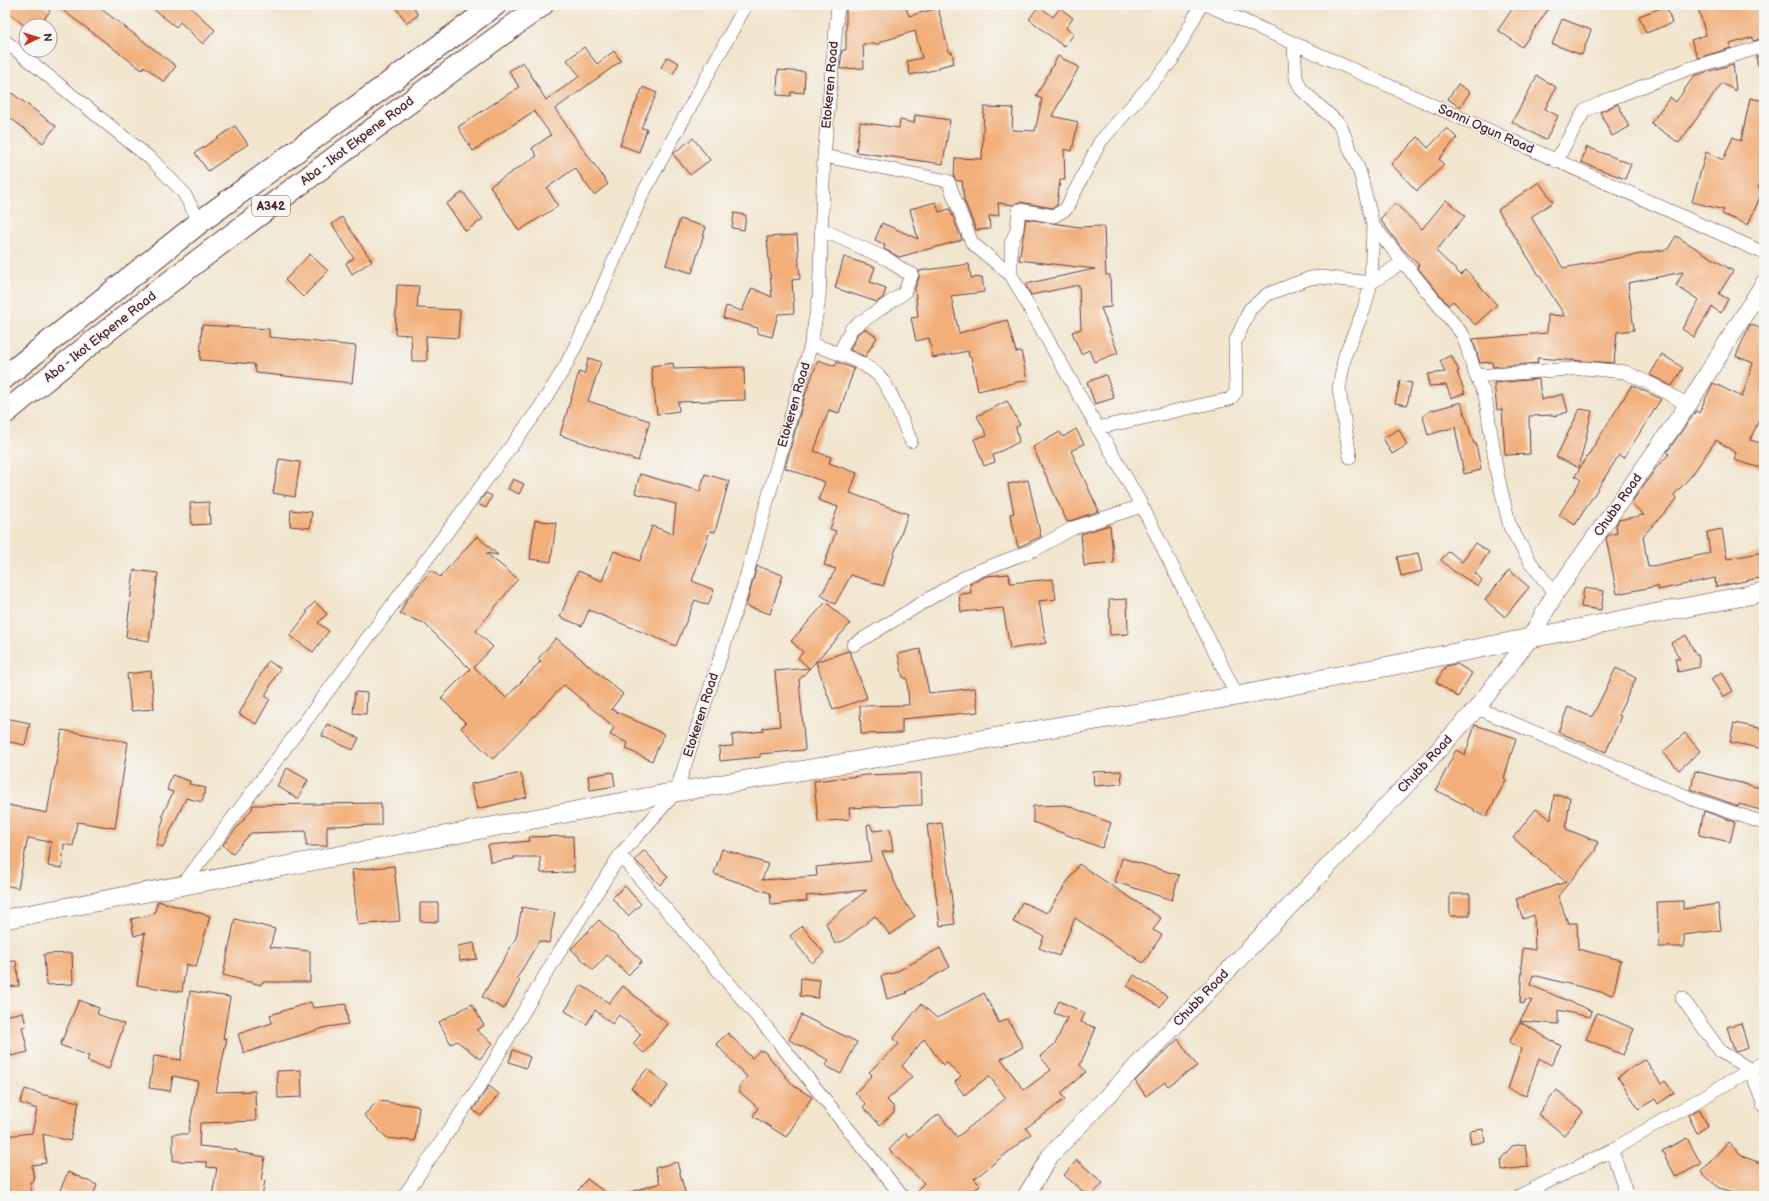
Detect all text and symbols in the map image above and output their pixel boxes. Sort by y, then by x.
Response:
north arrow [18,18,58,58]
text: N [41,33,54,42]
street label: Etokeren Road [818,41,842,129]
street label: Aba - Ikot Ekpene Road [297,93,417,189]
street label: Sanni Ogun Road [1436,101,1536,157]
road number: A342 [252,196,290,216]
street label: Aba - Ikot Ekpene Road [41,288,159,386]
street label: Etokeren Road [774,361,814,449]
street label: Chubb Road [1590,470,1646,540]
street label: Etokeren Road [680,671,722,759]
street label: Chubb Road [1394,732,1456,796]
street label: Chubb Road [1170,966,1232,1030]

